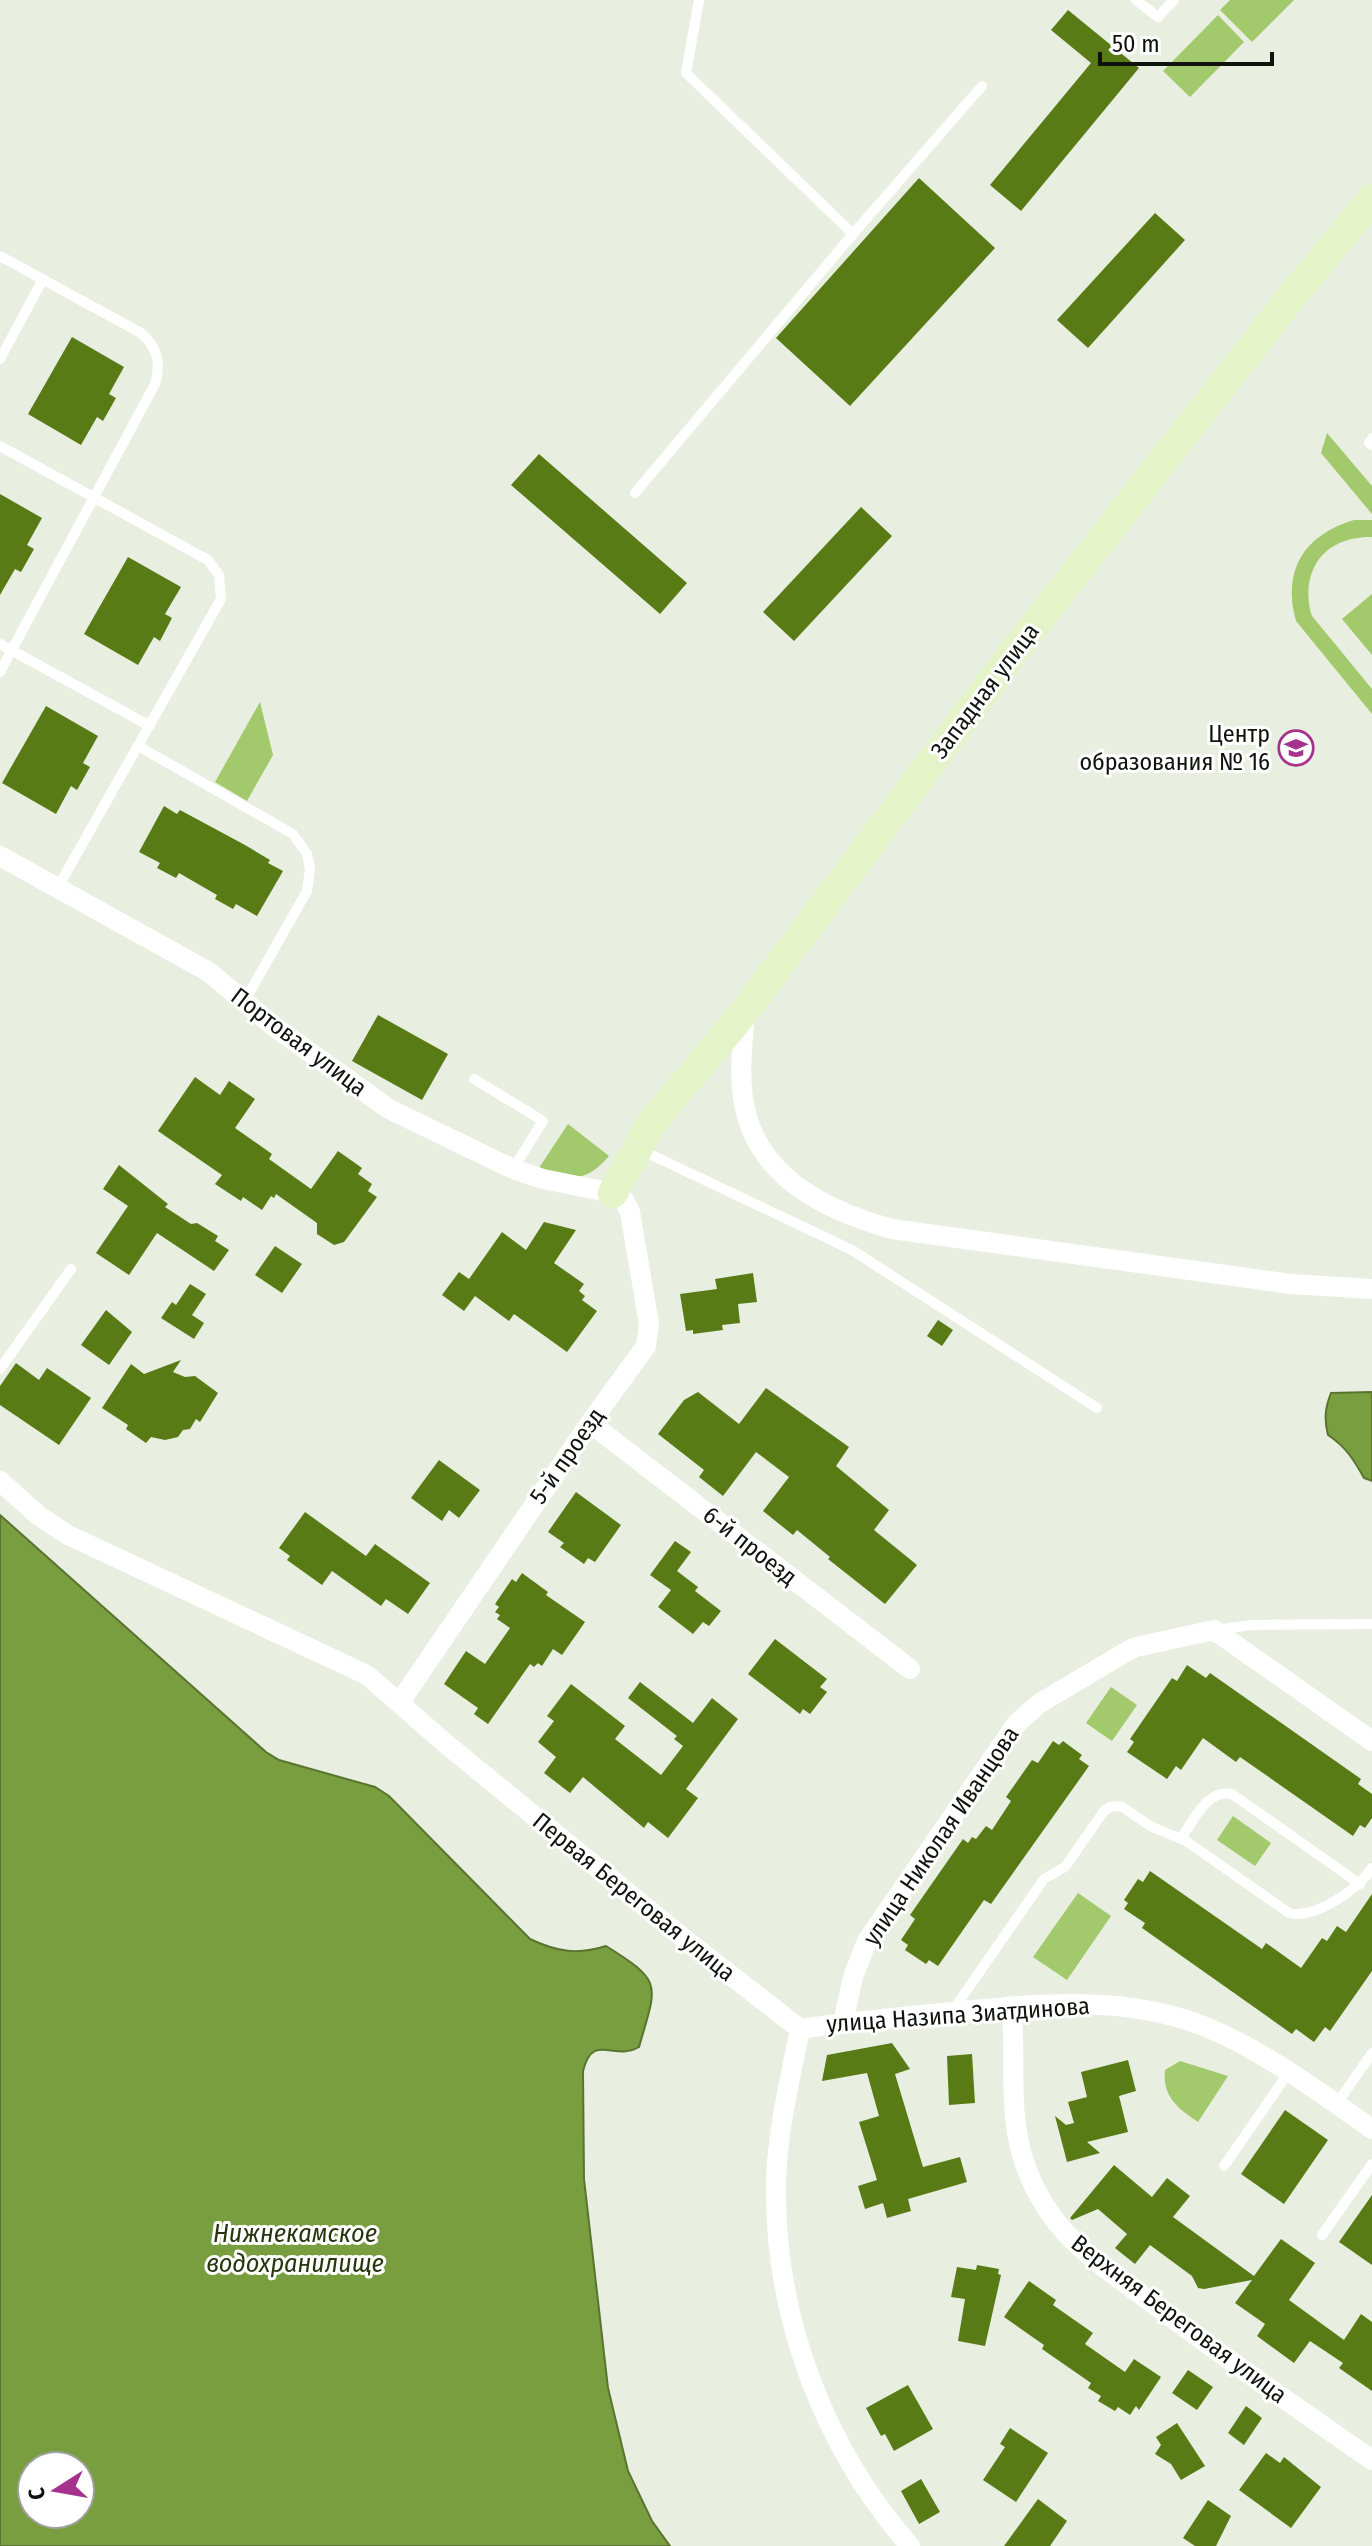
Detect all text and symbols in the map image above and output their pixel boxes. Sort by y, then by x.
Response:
scale bar [1100,16,1272,66]
text: 50 m [1112,30,1160,58]
street label: Западная улица [925,618,1045,764]
place label: Центр образования № 16 [1080,720,1270,776]
school or university icon: Центр образования № 16 [1277,729,1315,767]
street label: Портовая улица [226,982,372,1102]
street label: 5-й проезд [524,1403,610,1509]
street label: 6-й проезд [698,1501,802,1591]
street label: улица Николая Иванцова [857,1721,1025,1951]
street label: Первая Береговая улица [527,1807,741,1987]
street label: улица Назипа Зиатдинова [825,1992,1091,2038]
water label: Нижнекамское водохранилище [206,2218,384,2279]
street label: Верхняя Береговая улица [1066,2229,1292,2409]
north arrow [16,2450,96,2530]
text: С [22,2485,51,2502]

